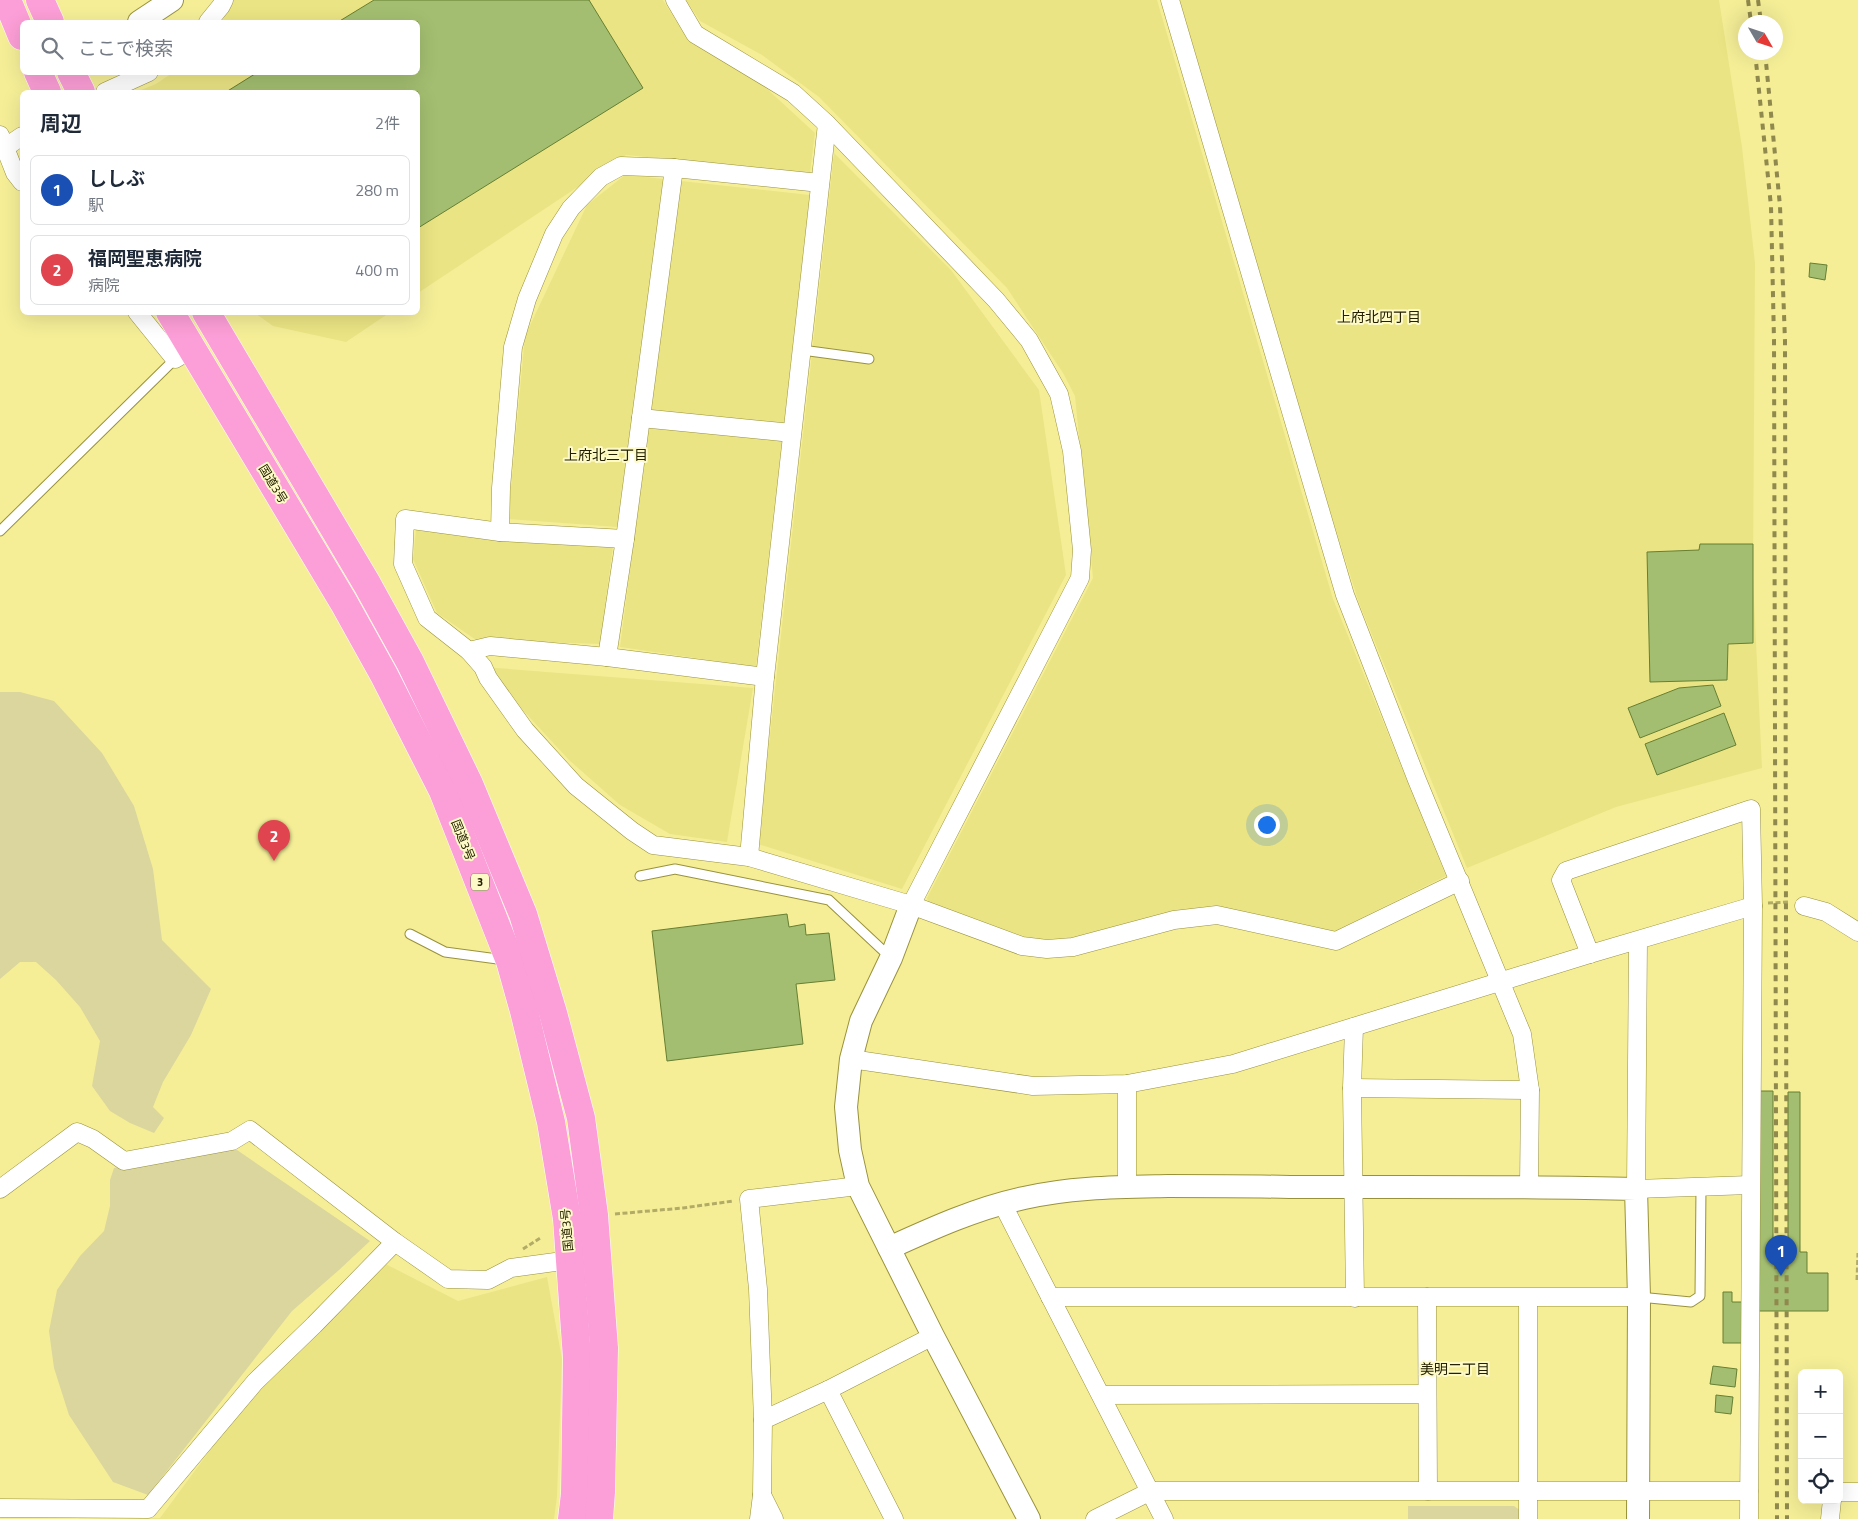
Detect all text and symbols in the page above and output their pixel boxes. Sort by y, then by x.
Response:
north arrow [1738,15,1783,60]
search box [20,20,420,75]
text: ここで検索 [78,33,173,62]
icon: search [38,34,66,62]
text: 周辺 [40,107,82,139]
text: 2件 [375,111,400,135]
text: ししぶ [88,163,145,192]
text: 1 [53,178,61,202]
text: 280 m [355,178,399,202]
text: 駅 [88,193,104,217]
text: 福岡聖恵病院 [88,243,202,272]
text: 2 [53,258,61,282]
text: 400 m [355,258,399,282]
text: 病院 [88,273,120,297]
district label: 上府北四丁目 [1337,306,1421,327]
district label: 上府北三丁目 [564,444,648,465]
street label: 国道3号 [254,461,293,507]
your location [1254,812,1280,838]
street label: 国道3号 [447,816,480,863]
pin: 2 [258,820,290,861]
road number: 3 [471,874,489,890]
street label: 国道3号 [555,1208,578,1252]
pin: 1 [1765,1235,1797,1276]
district label: 美明二丁目 [1420,1358,1490,1379]
map controls [1798,1369,1843,1504]
button: + [1798,1369,1843,1414]
button: − [1798,1414,1843,1459]
button: locate [1798,1459,1843,1504]

